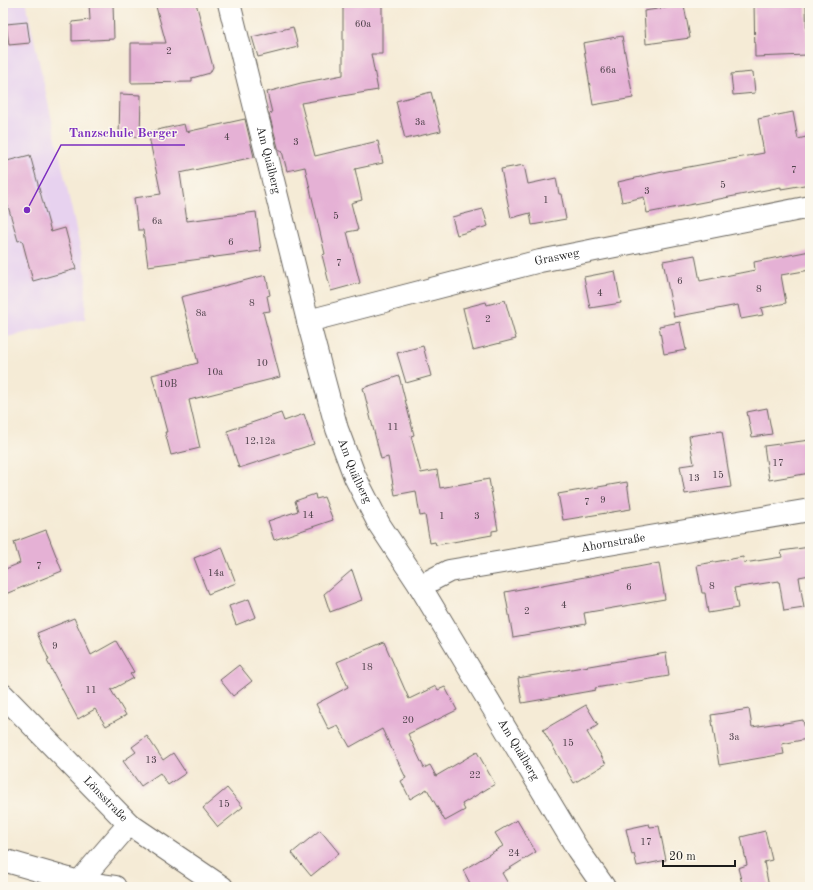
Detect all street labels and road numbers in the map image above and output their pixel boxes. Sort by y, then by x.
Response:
street label: Am Quälberg [254,125,282,196]
street label: Grasweg [533,247,581,268]
street label: Am Quälberg [335,437,374,506]
street label: Ahornstraße [580,532,647,555]
street label: Am Quälberg [495,717,541,783]
street label: Lönsstraße [81,775,130,825]

